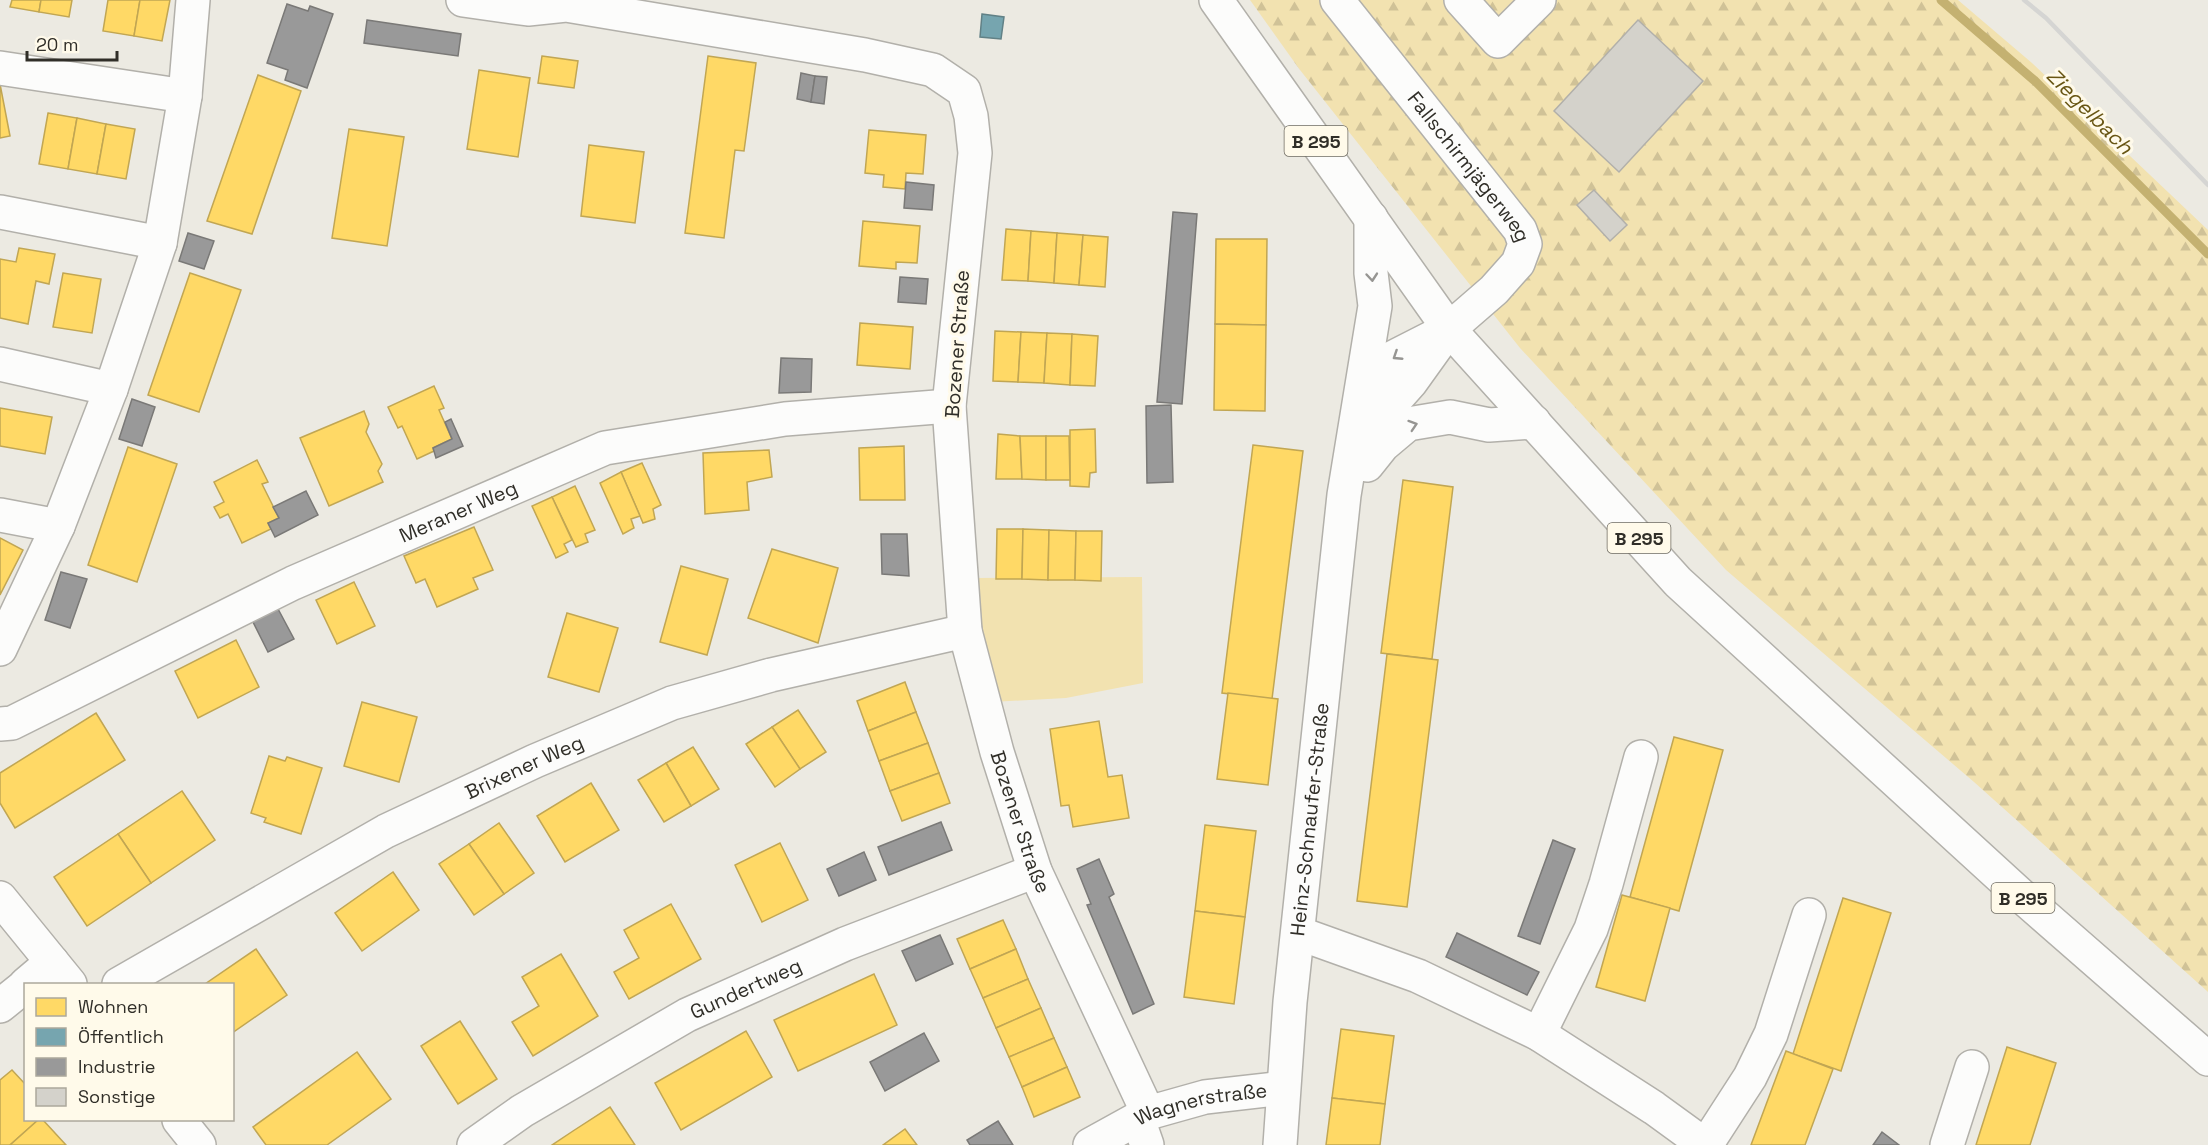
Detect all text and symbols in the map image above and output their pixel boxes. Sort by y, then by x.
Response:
scale bar [27,24,117,62]
text: 20 m [36,33,79,56]
water label: Ziegelbach [2041,62,2140,161]
street label: Fallschirmjägerweg [1402,86,1536,245]
road number: B 295 [1284,126,1348,156]
street label: Bozener Straße [939,269,975,419]
one-way arrow [1365,272,1378,281]
one-way arrow [1393,349,1404,360]
one-way arrow [1407,420,1417,432]
street label: Meraner Weg [395,474,521,549]
road number: B 295 [1608,523,1670,553]
street label: Heinz-Schnaufer-Straße [1284,701,1335,937]
street label: Brixener Weg [461,729,587,805]
street label: Bozener Straße [984,748,1057,897]
road number: B 295 [1992,883,2054,913]
street label: Gundertweg [686,952,806,1025]
legend [24,983,234,1121]
text: Wohnen [78,995,148,1018]
text: Öffentlich [78,1025,164,1048]
text: Industrie [78,1055,155,1078]
street label: Wagnerstraße [1129,1077,1268,1131]
text: Sonstige [78,1085,155,1108]

